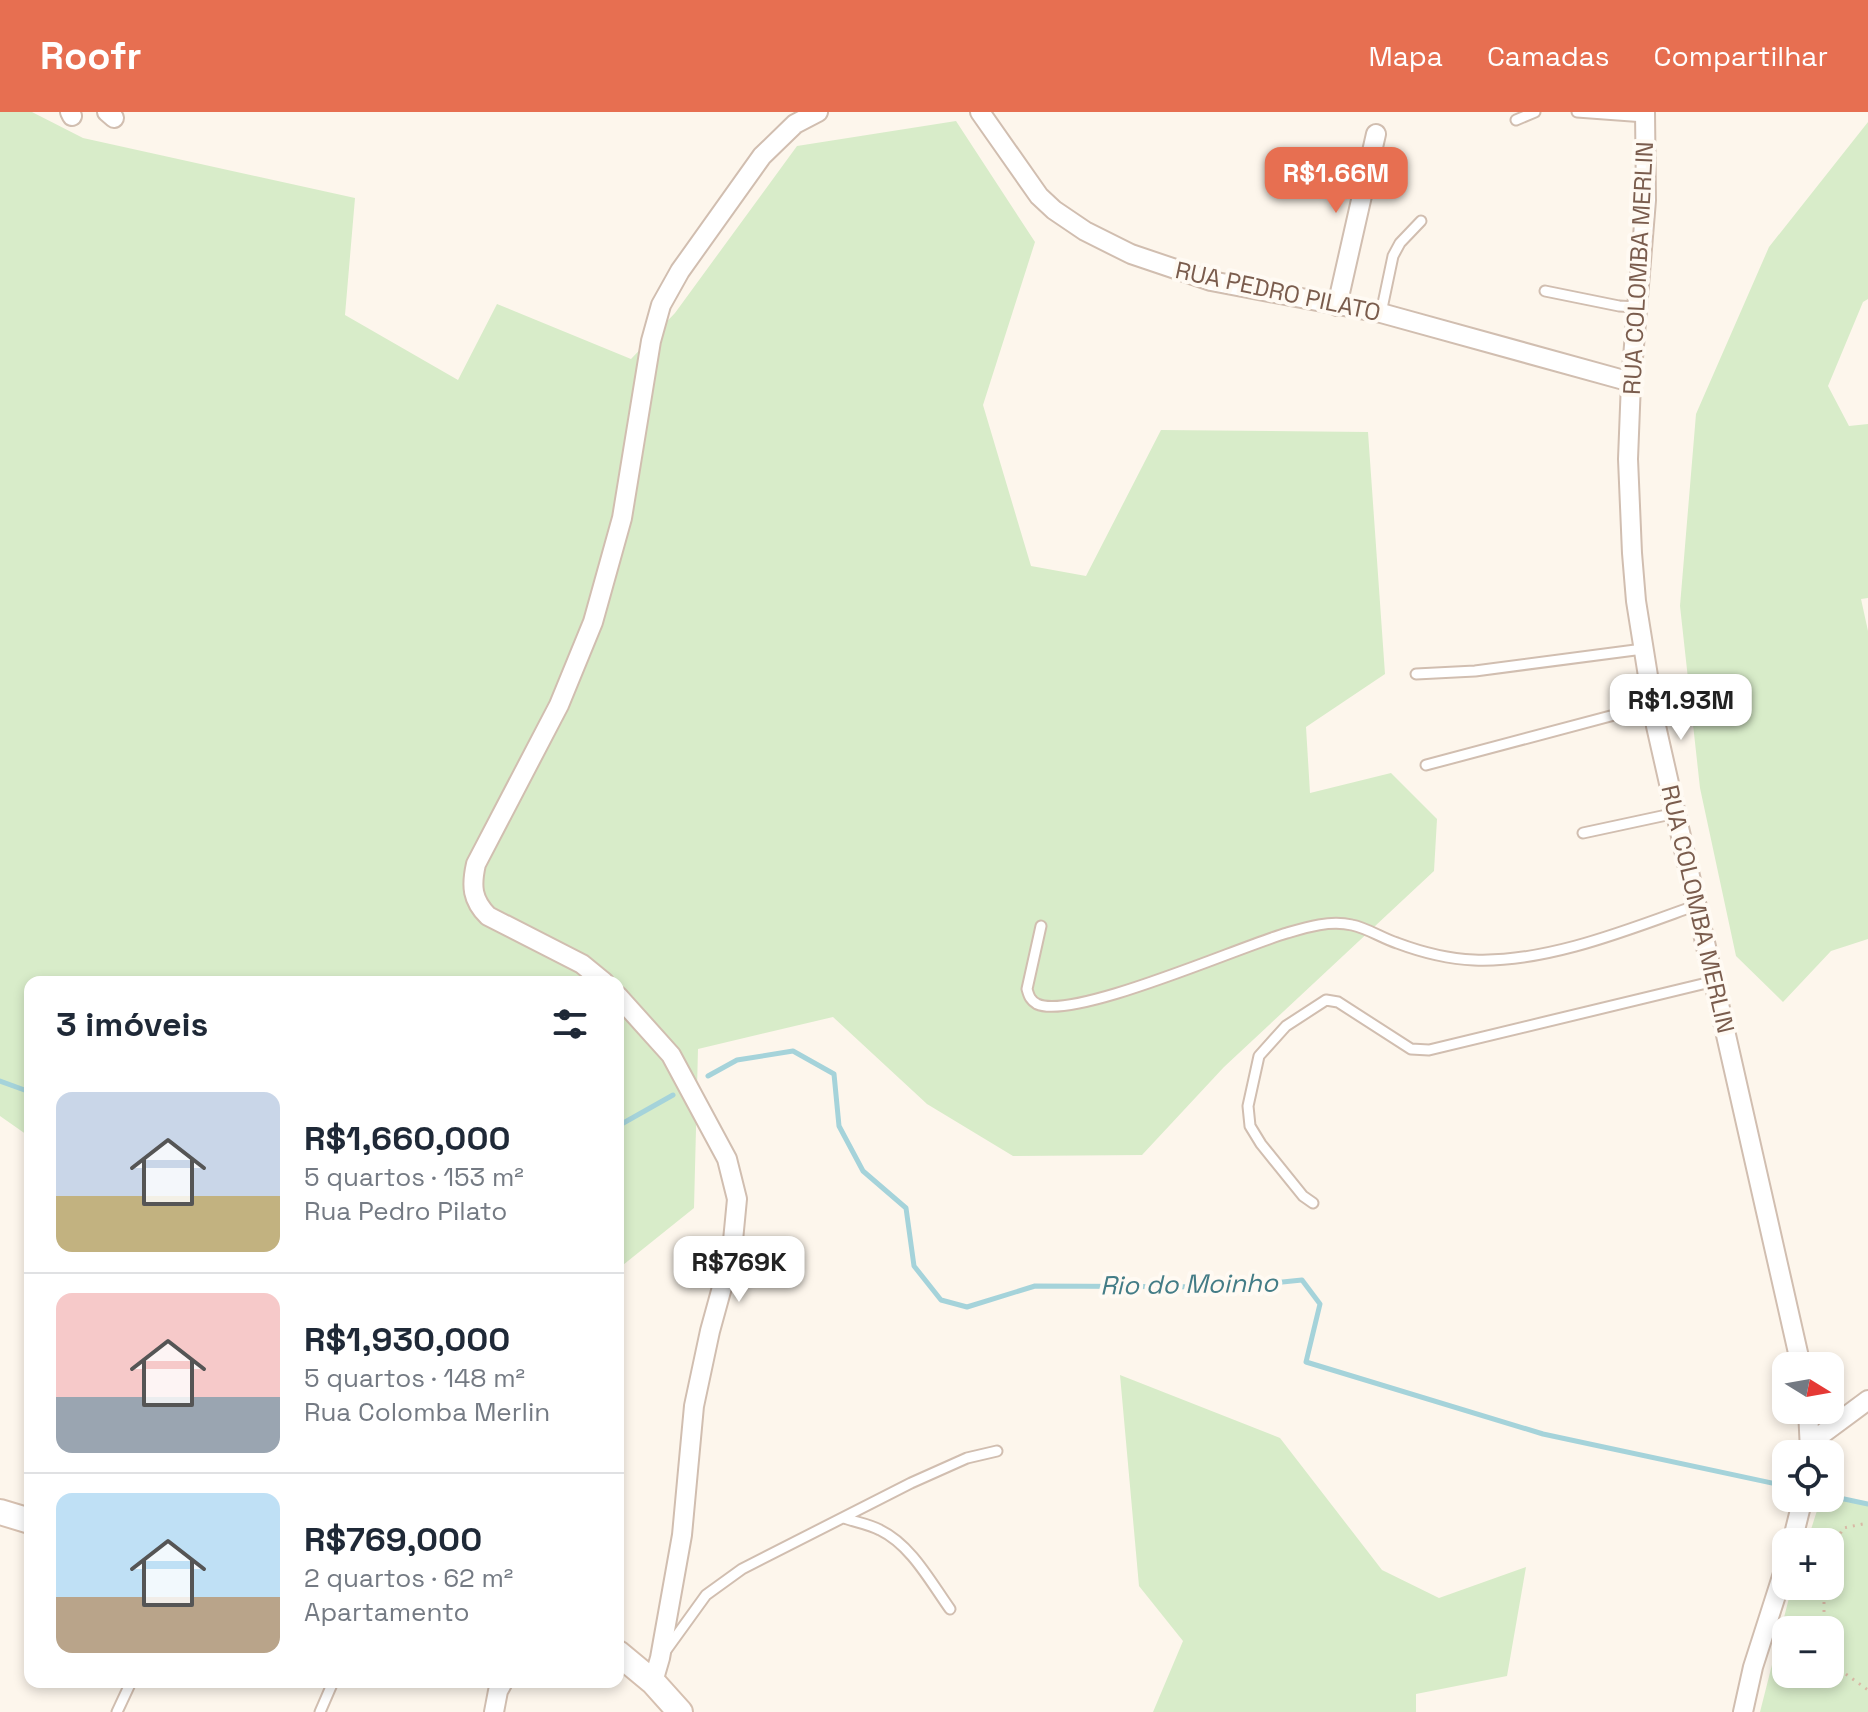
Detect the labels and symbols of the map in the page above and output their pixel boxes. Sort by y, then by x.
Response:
street label: RUA COLOMBA MERLIN [1616,141,1660,395]
pin: R$1.66M [1262,147,1410,215]
street label: RUA PEDRO PILATO [1173,254,1383,328]
pin: R$1.93M [1607,674,1755,742]
street label: RUA COLOMBA MERLIN [1654,782,1742,1036]
pin: R$769K [674,1236,804,1304]
water label: Rio do Moinho [1100,1265,1279,1303]
north arrow [1772,1352,1844,1424]

